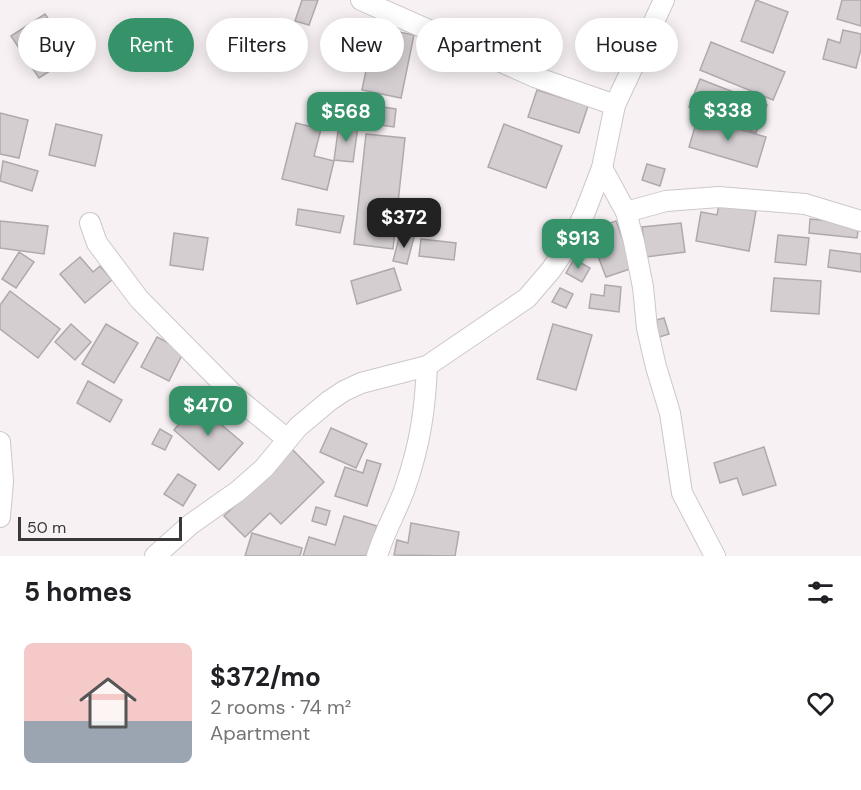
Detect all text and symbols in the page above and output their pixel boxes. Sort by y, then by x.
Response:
chip: Buy [18,18,96,72]
chip: Rent [108,18,194,72]
chip: Filters [206,18,308,72]
chip: New [320,18,404,72]
chip: Apartment [416,18,563,72]
chip: House [575,18,678,72]
pin: $338 [692,91,764,142]
pin: $568 [310,92,382,143]
text: $338 [704,97,752,123]
text: $568 [321,98,371,124]
pin: $372 [368,198,440,249]
text: $372 [381,204,427,230]
pin: $913 [542,219,614,270]
text: $913 [556,225,600,251]
pin: $470 [172,386,244,437]
text: $470 [183,392,233,418]
scale bar [18,514,182,542]
text: 50 m [27,517,66,538]
text: 5 homes [24,575,132,609]
icon: filters [804,576,837,609]
text: $372/mo [210,660,321,694]
icon: home [72,667,144,739]
icon: heart [804,687,837,720]
text: 2 rooms · 74 m² [210,694,351,720]
text: Apartment [210,720,310,746]

